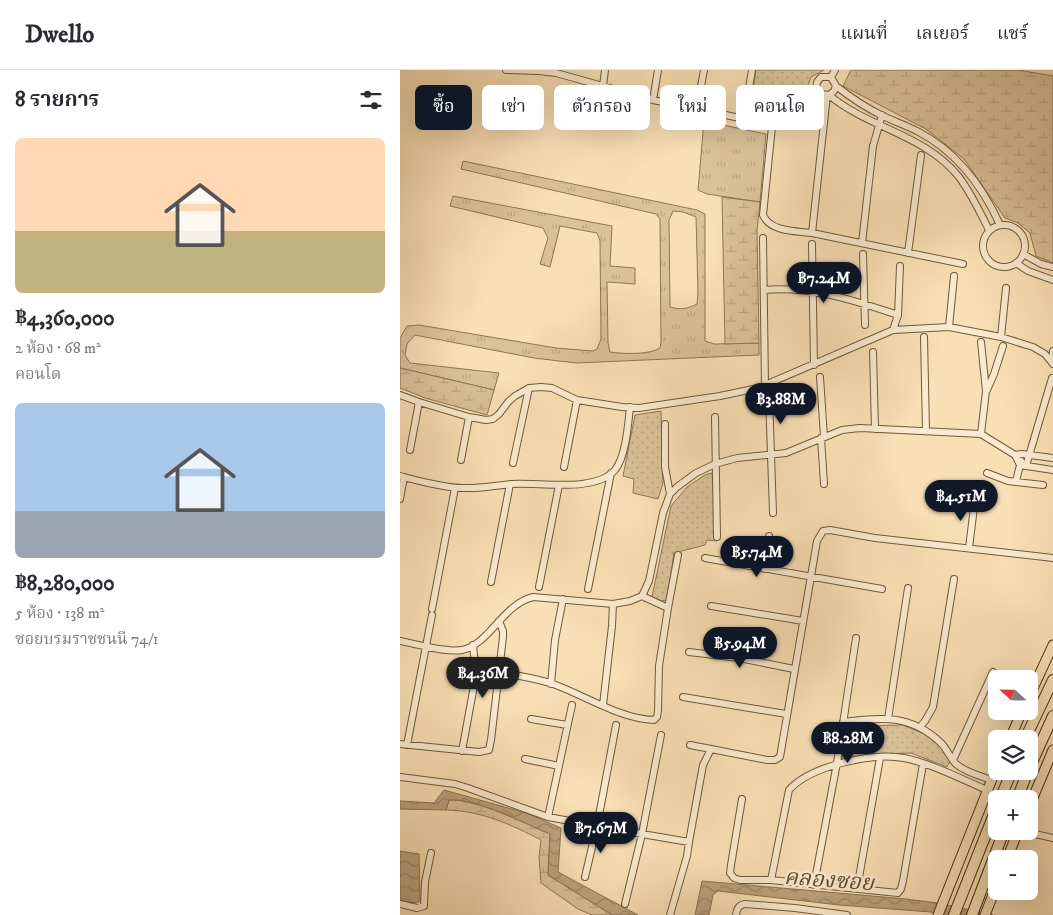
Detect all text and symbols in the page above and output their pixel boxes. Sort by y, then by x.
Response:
text: Dwello [25,20,94,50]
text: แผนที่ [840,23,888,45]
text: เลเยอร์ [916,23,969,45]
text: แชร์ [997,23,1028,45]
chip: ซื้อ [415,85,472,130]
chip: เช่า [482,85,544,130]
chip: ตัวกรอง [554,85,650,130]
chip: ใหม่ [660,85,726,130]
chip: คอนโด [736,85,824,130]
icon: filters [357,86,385,114]
text: 8 รายการ [15,87,99,113]
icon: home [155,170,245,260]
pin: ฿7.24M [783,262,865,304]
text: ฿7.24M [798,268,850,288]
text: ฿4,360,000 [15,306,115,332]
text: 2 ห้อง · 68 m² [15,338,101,358]
text: คอนโด [15,364,61,384]
pin: ฿3.88M [740,382,822,425]
text: ฿3.88M [756,389,806,409]
icon: home [155,435,245,525]
pin: ฿4.51M [920,480,1002,522]
text: ฿4.51M [936,486,986,506]
pin: ฿5.74M [716,536,798,578]
text: ฿5.74M [731,542,783,562]
text: ฿8,280,000 [15,571,115,597]
text: 5 ห้อง · 138 m² [15,603,104,623]
pin: ฿5.94M [699,626,781,669]
text: ซอยบรมราชชนนี 74/1 [15,629,159,649]
text: ฿5.94M [714,633,766,653]
pin: ฿4.36M [442,656,524,699]
text: ฿4.36M [457,663,509,683]
north arrow [988,670,1038,720]
map controls [988,670,1038,900]
pin: ฿8.28M [807,722,889,764]
text: ฿8.28M [822,728,874,748]
button: layers [988,730,1038,780]
button: + [988,790,1038,840]
pin: ฿7.67M [560,812,642,854]
text: ฿7.67M [575,818,627,838]
button: − [988,850,1038,900]
water label: คลองซอย [783,864,877,897]

